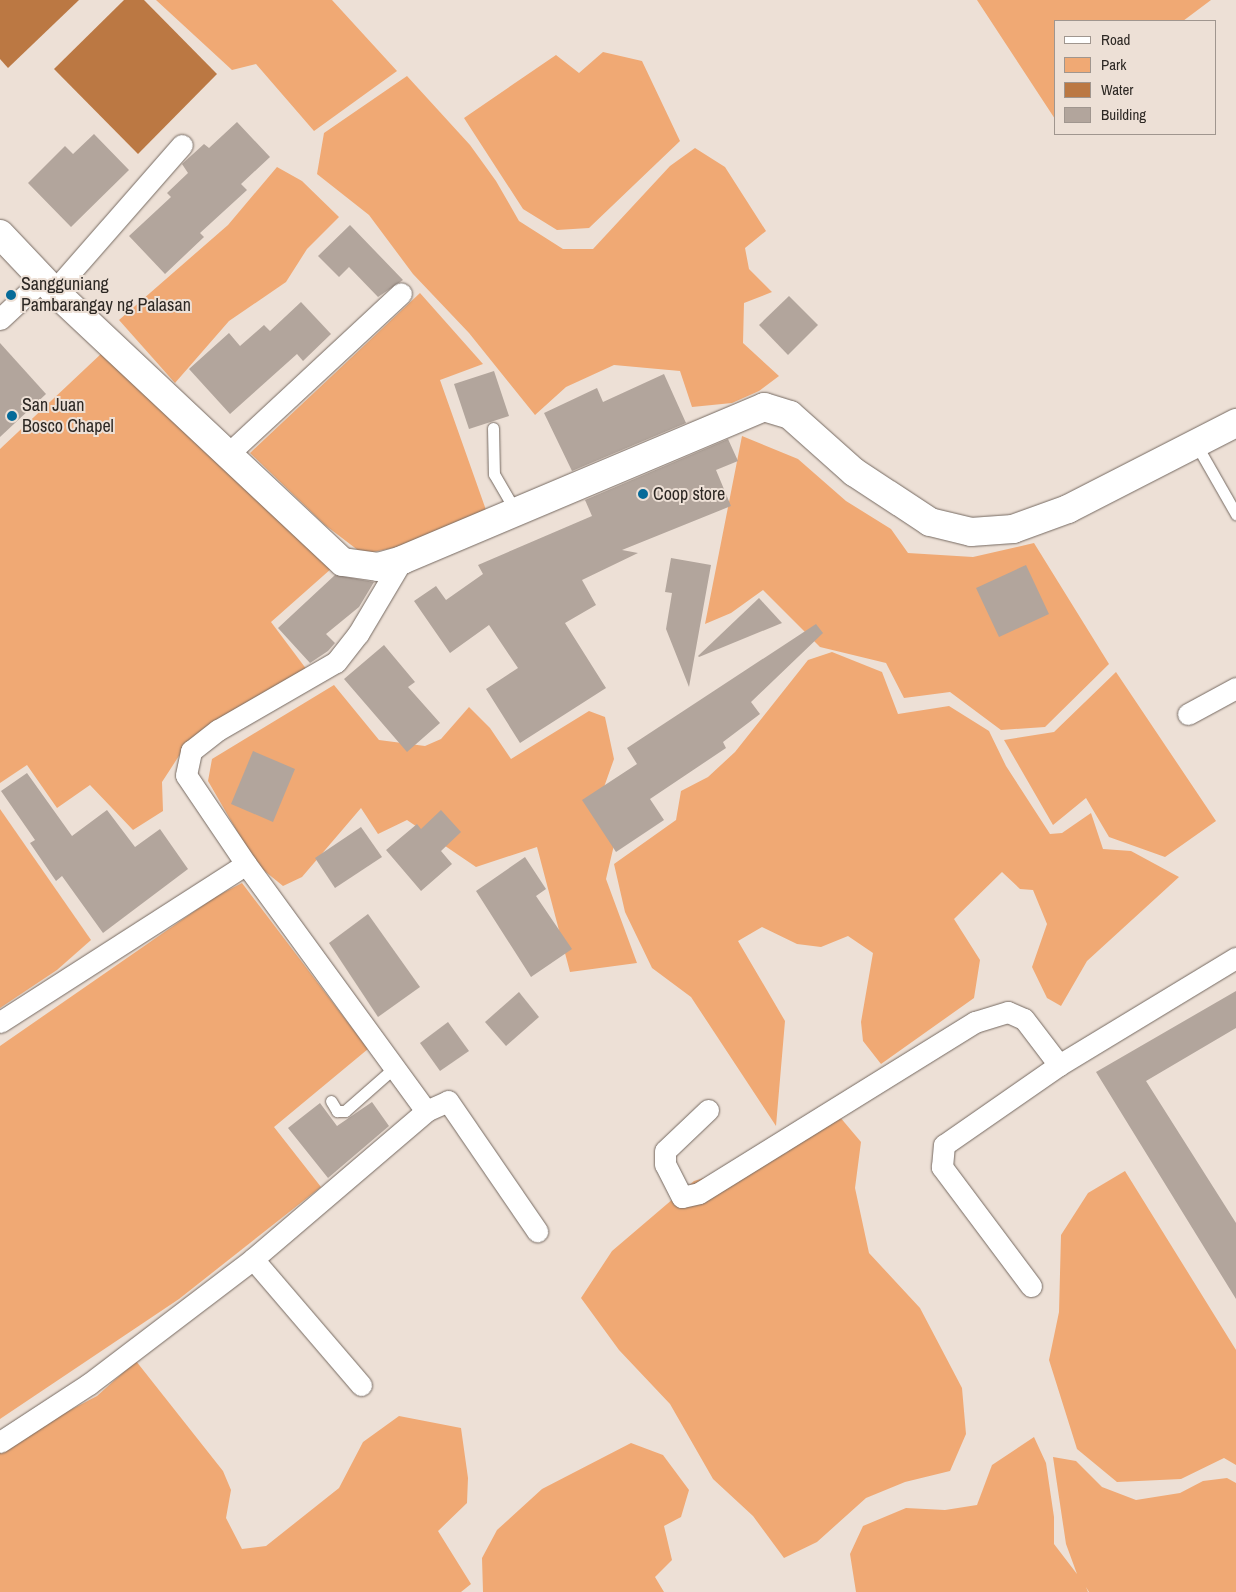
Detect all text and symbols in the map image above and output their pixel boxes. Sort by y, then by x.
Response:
legend [1054,20,1216,135]
text: Road [1101,29,1130,50]
text: Park [1101,54,1126,75]
text: Water [1101,79,1133,100]
text: Building [1101,104,1146,125]
place label: Sangguniang Pambarangay ng Palasan [21,274,191,316]
marker: Sangguniang Pambarangay ng Palasan [5,289,17,301]
place label: San Juan Bosco Chapel [22,395,114,438]
marker: San Juan Bosco Chapel [6,410,18,422]
place label: Coop store [653,483,725,505]
marker: Coop store [637,488,649,500]

